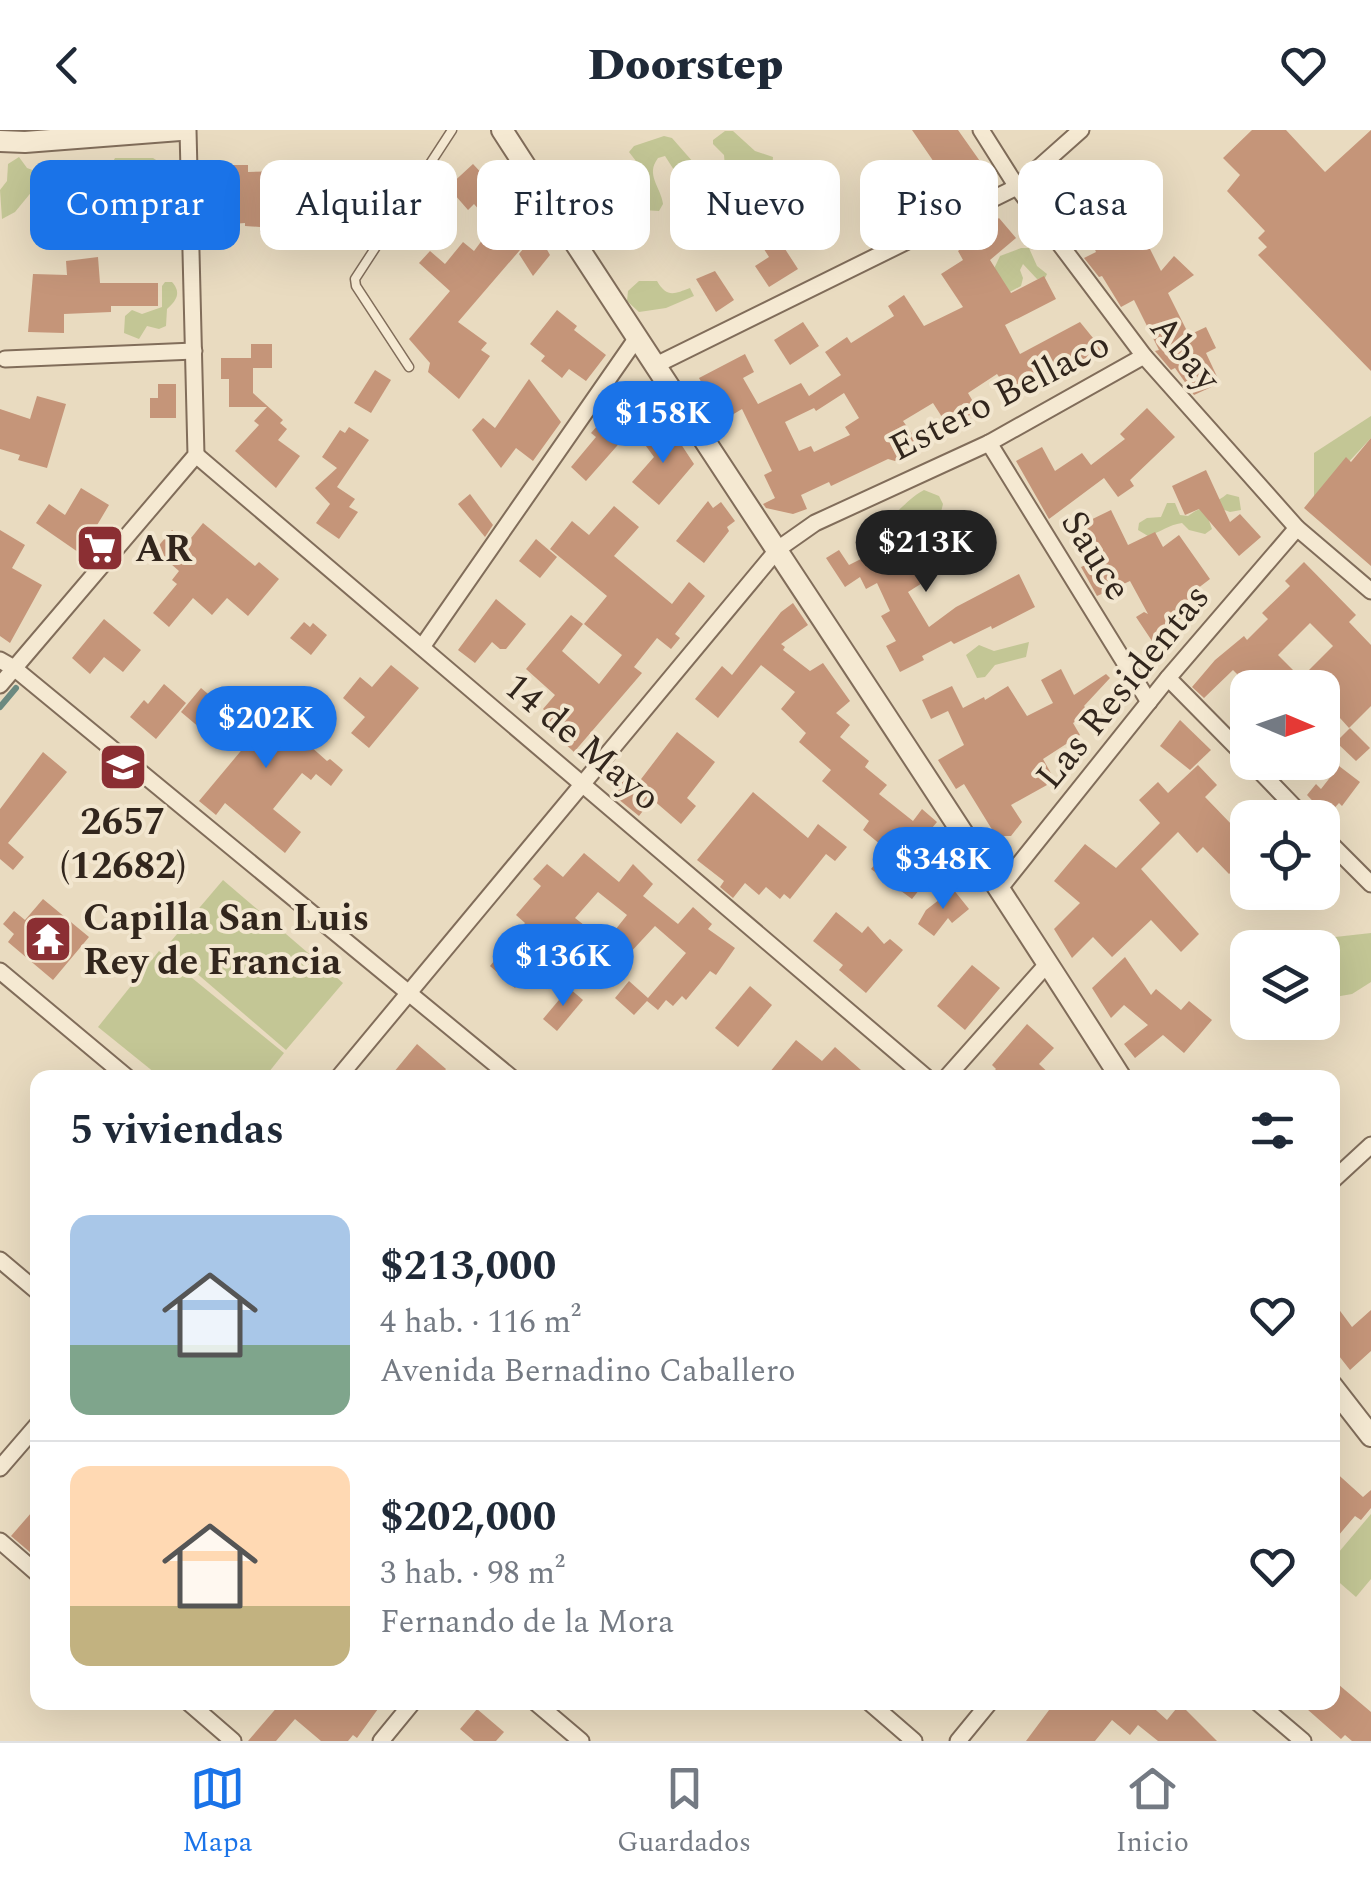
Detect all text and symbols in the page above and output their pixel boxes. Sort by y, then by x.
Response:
text: Doorstep [588,31,783,100]
icon: back [40,38,95,93]
icon: heart [1276,38,1331,93]
chip: Comprar [30,160,240,250]
chip: Alquilar [260,160,457,250]
chip: Filtros [477,160,650,250]
chip: Nuevo [670,160,840,250]
chip: Piso [860,160,998,250]
chip: Casa [1018,160,1163,250]
street label: Abay [1135,302,1235,406]
street label: Estero Bellaco [879,316,1121,477]
pin: $158K [593,381,733,466]
text: $158K [615,389,711,438]
street label: Sauce [1045,499,1146,613]
pin: $213K [856,510,996,595]
text: $213K [878,518,974,567]
place label: AR [135,521,192,579]
supermarket icon: AR [74,522,126,574]
street label: Las Residentas [1022,572,1225,803]
street label: 14 de Mayo [490,659,673,826]
north arrow [1230,670,1340,780]
map controls [1230,670,1340,1040]
pin: $202K [196,686,336,771]
text: $202K [218,694,314,743]
school or university icon: 2657 (12682) [97,741,149,793]
place label: 2657 (12682) [60,794,186,896]
button: locate [1230,800,1340,910]
pin: $348K [873,827,1013,912]
text: $348K [895,835,991,884]
place label: Capilla San Luis Rey de Francia [83,890,369,992]
temple icon: Capilla San Luis Rey de Francia [22,913,74,965]
pin: $136K [493,924,633,1009]
button: layers [1230,930,1340,1040]
text: $136K [515,932,611,981]
text: 5 viviendas [70,1099,284,1162]
icon: filters [1245,1103,1300,1158]
text: $213,000 [380,1235,556,1298]
icon: home [150,1255,270,1375]
icon: heart [1245,1288,1300,1343]
text: 4 hab. · 116 m² [380,1298,581,1347]
text: Avenida Bernadino Caballero [380,1347,796,1396]
text: $202,000 [380,1486,556,1549]
icon: home [150,1506,270,1626]
icon: heart [1245,1539,1300,1594]
text: 3 hab. · 98 m² [380,1549,565,1598]
text: Fernando de la Mora [380,1598,674,1647]
tab: Mapa [182,1761,252,1864]
tab: Guardados [617,1761,751,1864]
tab: Inicio [1116,1761,1189,1864]

